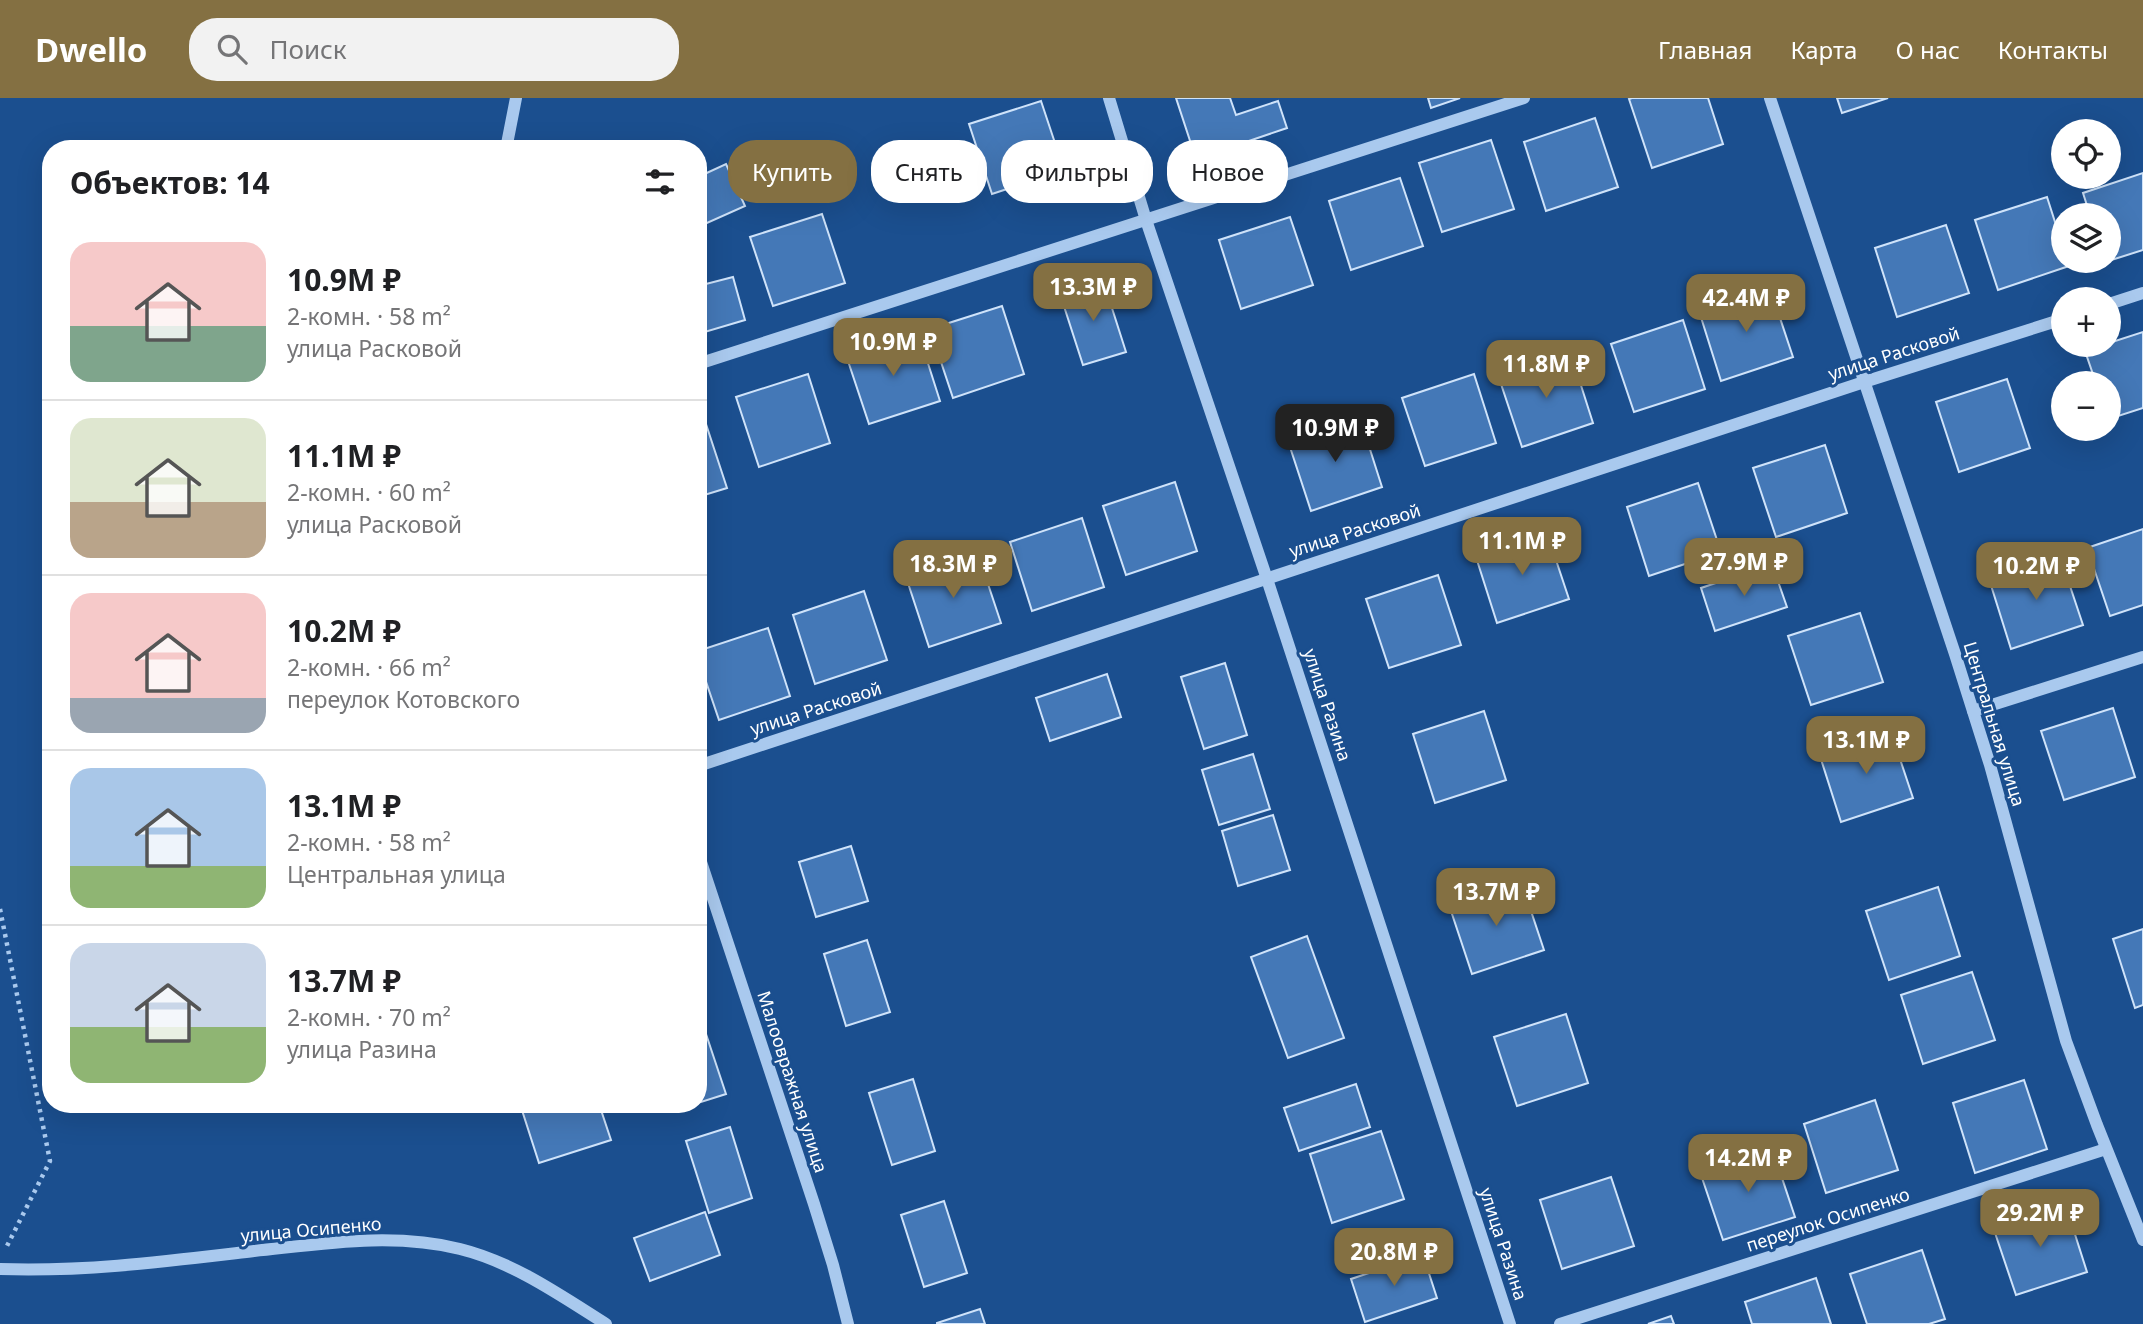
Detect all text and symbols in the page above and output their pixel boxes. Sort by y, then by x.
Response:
search box [189,18,679,81]
text: Dwello [35,27,147,72]
icon: search [213,30,251,68]
text: Поиск [269,31,347,67]
text: Главная [1658,33,1752,66]
text: Карта [1790,33,1857,66]
text: О нас [1895,33,1960,66]
text: Контакты [1998,33,2108,66]
map controls [2051,119,2121,441]
button: locate [2051,119,2121,189]
chip: Купить [728,140,857,203]
chip: Снять [871,140,987,203]
chip: Фильтры [1001,140,1153,203]
chip: Новое [1167,140,1288,203]
text: Объектов: 14 [70,162,270,203]
icon: filters [641,163,679,201]
button: layers [2051,203,2121,273]
text: 10.9M ₽ [287,259,401,300]
pin: 13.3M ₽ [1028,264,1158,323]
icon: home [126,270,210,354]
text: 13.3M ₽ [1049,270,1137,302]
pin: 42.4M ₽ [1681,274,1811,334]
text: 42.4M ₽ [1702,281,1790,313]
button: + [2051,287,2121,357]
text: 2-комн. · 58 m² [287,300,451,332]
pin: 10.9M ₽ [828,318,958,378]
street label: улица Расковой [1825,320,1963,386]
text: 10.9M ₽ [849,325,937,357]
text: улица Расковой [287,332,462,364]
pin: 11.8M ₽ [1481,341,1611,400]
text: 11.8M ₽ [1502,347,1590,379]
button: − [2051,371,2121,441]
pin: 10.9M ₽ [1270,404,1400,464]
text: 10.9M ₽ [1291,411,1379,443]
text: 11.1M ₽ [287,435,401,476]
icon: home [126,446,210,530]
text: 2-комн. · 60 m² [287,476,451,508]
street label: улица Расковой [1286,497,1424,563]
text: улица Расковой [287,508,462,540]
pin: 11.1M ₽ [1457,518,1587,577]
text: 11.1M ₽ [1478,524,1566,556]
pin: 27.9M ₽ [1679,538,1809,598]
pin: 18.3M ₽ [888,540,1018,600]
pin: 10.2M ₽ [1971,542,2101,602]
text: 27.9M ₽ [1700,545,1788,577]
text: 18.3M ₽ [909,547,997,579]
text: 10.2M ₽ [1992,549,2080,581]
text: 10.2M ₽ [287,610,401,651]
icon: home [126,621,210,705]
street label: Центральная улица [1958,638,2031,809]
street label: улица Разина [1298,645,1357,764]
text: 2-комн. · 66 m² [287,651,451,683]
street label: улица Расковой [747,675,885,741]
text: переулок Котовского [287,683,520,715]
pin: 13.1M ₽ [1801,716,1931,776]
text: 13.1M ₽ [1822,723,1910,755]
text: 13.1M ₽ [287,785,401,826]
icon: home [126,796,210,880]
text: 2-комн. · 58 m² [287,826,451,858]
text: Центральная улица [287,858,506,890]
pin: 13.7M ₽ [1431,868,1561,928]
text: 13.7M ₽ [1452,875,1540,907]
text: 13.7M ₽ [287,960,401,1001]
icon: home [126,971,210,1055]
street label: Малоовражная улица [752,988,834,1176]
text: 2-комн. · 70 m² [287,1001,451,1033]
text: улица Разина [287,1033,437,1065]
pin: 14.2M ₽ [1683,1134,1813,1194]
text: 14.2M ₽ [1704,1141,1792,1173]
street label: переулок Осипенко [1743,1181,1912,1257]
street label: улица Разина [1474,1184,1533,1303]
pin: 29.2M ₽ [1975,1190,2105,1249]
text: 29.2M ₽ [1996,1196,2084,1228]
street label: улица Осипенко [240,1211,382,1247]
pin: 20.8M ₽ [1329,1228,1459,1288]
text: 20.8M ₽ [1350,1235,1438,1267]

